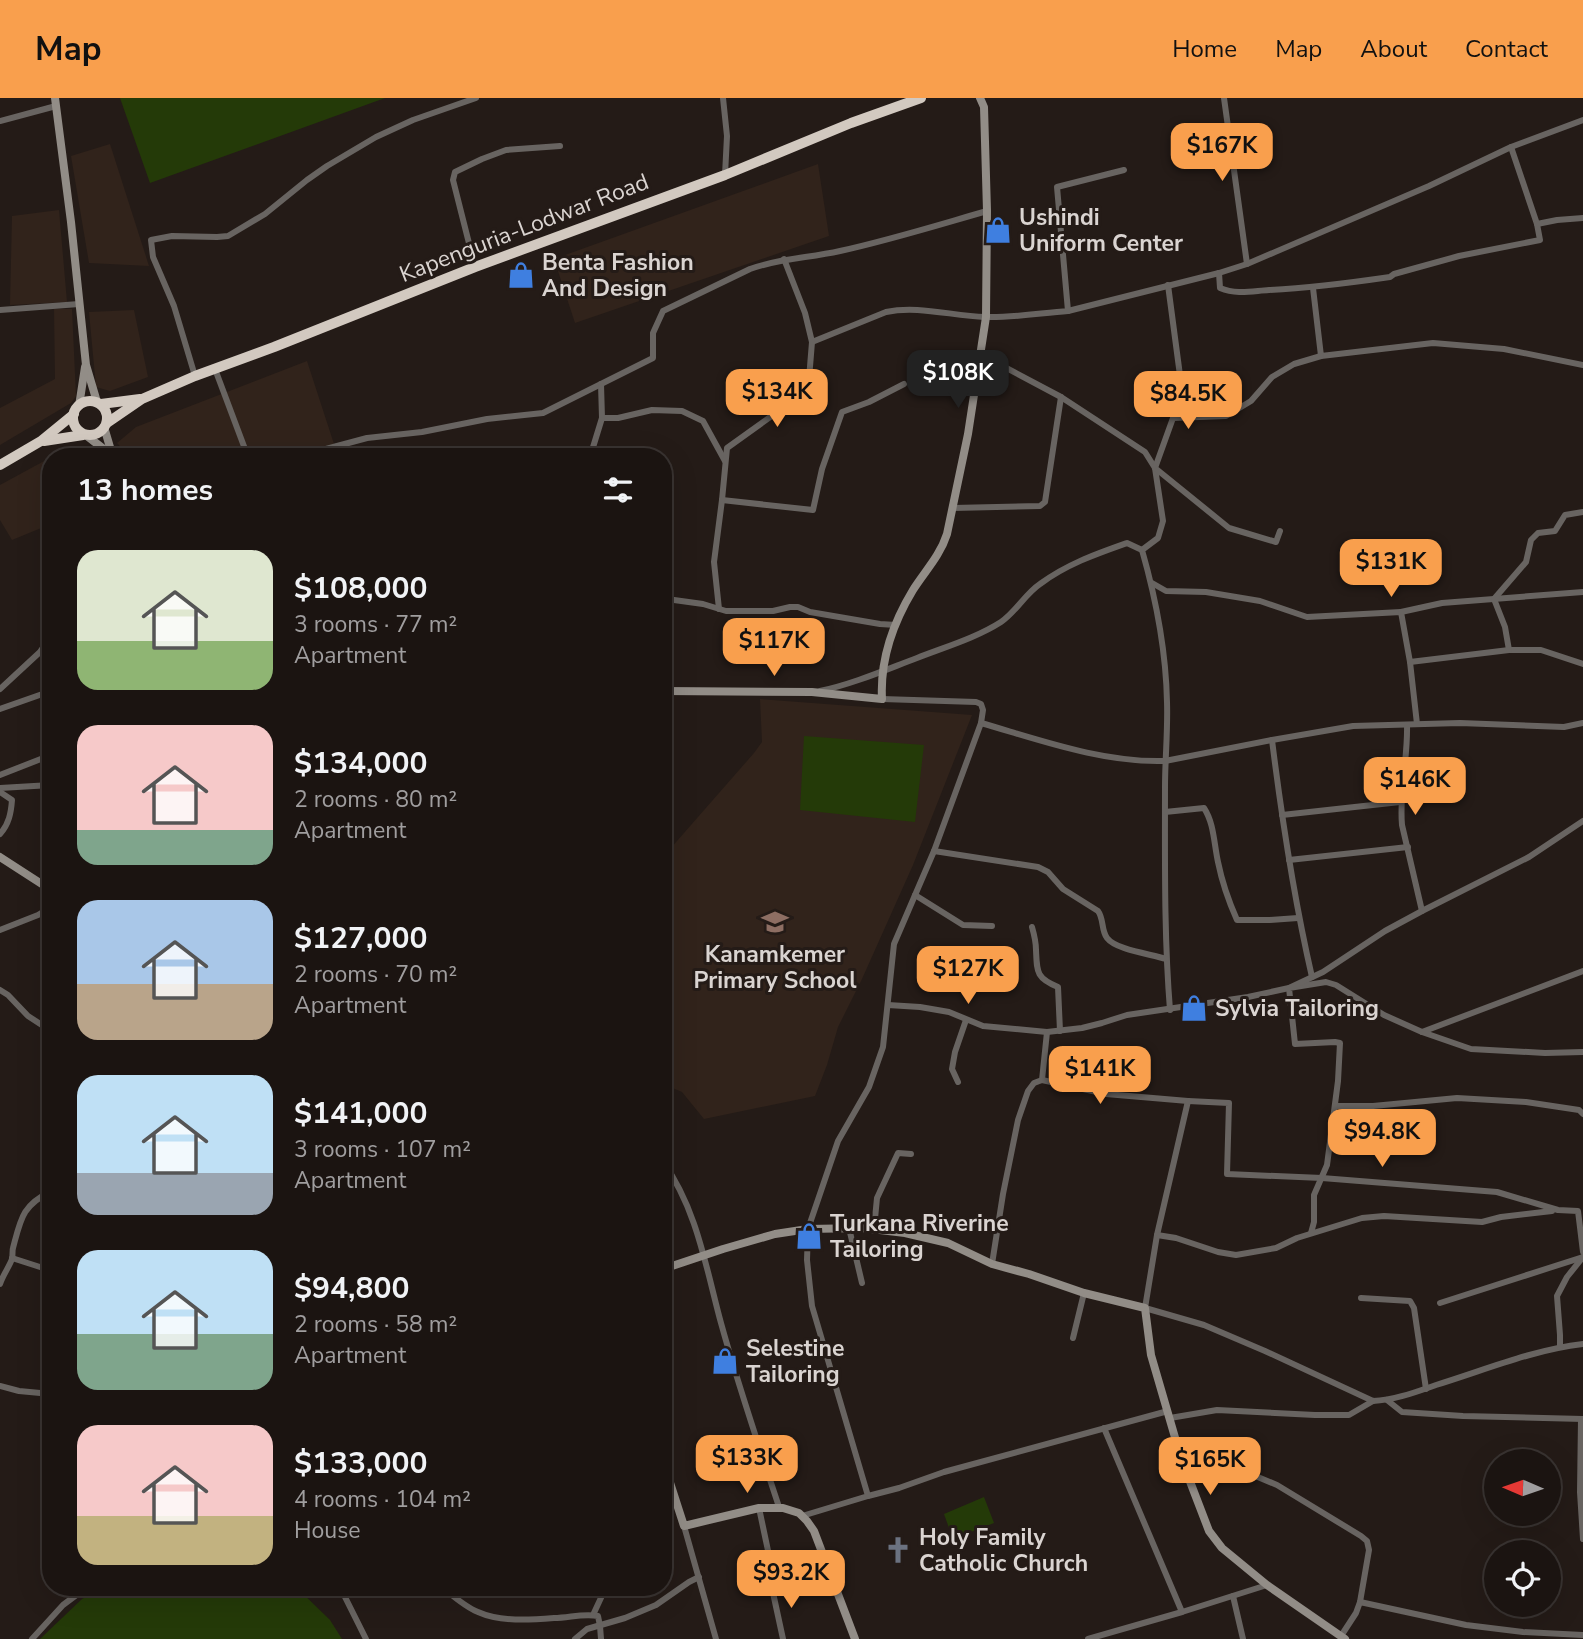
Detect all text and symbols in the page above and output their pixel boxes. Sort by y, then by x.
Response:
text: Map [35,27,102,72]
text: Home [1172,33,1237,65]
text: Map [1275,33,1322,65]
text: About [1360,33,1427,65]
text: Contact [1465,33,1548,65]
pin: $167K [1173,123,1271,183]
text: $167K [1187,130,1257,161]
street label: Kapenguria-Lodwar Road [395,166,653,290]
place label: Ushindi Uniform Center [1019,202,1183,259]
shop icon: Ushindi Uniform Center [983,215,1013,245]
place label: Benta Fashion And Design [542,247,694,304]
shop icon: Benta Fashion And Design [506,260,536,290]
pin: $108K [909,350,1007,410]
text: $108K [923,357,993,388]
pin: $134K [728,370,826,429]
pin: $84.5K [1131,372,1245,431]
text: $134K [742,376,812,407]
text: $84.5K [1150,378,1226,409]
text: 13 homes [77,470,213,511]
icon: filters [599,471,637,509]
pin: $131K [1342,540,1440,599]
text: $131K [1356,546,1426,577]
text: $108,000 [294,568,427,609]
icon: home [133,578,217,662]
text: 3 rooms · 77 m² [294,609,457,640]
pin: $117K [725,618,823,678]
text: $117K [739,625,809,656]
text: Apartment [294,640,406,671]
text: $134,000 [294,743,427,784]
icon: home [133,753,217,837]
pin: $146K [1366,758,1464,817]
text: $146K [1380,764,1450,795]
text: 2 rooms · 80 m² [294,784,457,815]
text: Apartment [294,815,406,846]
school or university icon: Kanamkemer Primary School [760,907,790,937]
text: $127,000 [294,918,427,959]
icon: home [133,928,217,1012]
place label: Kanamkemer Primary School [693,939,857,996]
pin: $127K [919,946,1017,1006]
text: $127K [933,953,1003,984]
text: 2 rooms · 70 m² [294,959,457,990]
text: Apartment [294,990,406,1021]
shop icon: Sylvia Tailoring [1179,993,1209,1023]
place label: Sylvia Tailoring [1215,993,1379,1024]
pin: $141K [1051,1046,1149,1106]
text: $141K [1065,1053,1135,1084]
text: $141,000 [294,1093,427,1134]
icon: home [133,1103,217,1187]
pin: $94.8K [1325,1110,1439,1169]
text: $94.8K [1344,1116,1420,1147]
text: 3 rooms · 107 m² [294,1134,471,1165]
text: Apartment [294,1165,406,1196]
place label: Turkana Riverine Tailoring [830,1208,1009,1265]
shop icon: Turkana Riverine Tailoring [794,1221,824,1251]
text: $94,800 [294,1268,409,1309]
icon: home [133,1278,217,1362]
text: 2 rooms · 58 m² [294,1309,457,1340]
place label: Selestine Tailoring [746,1333,844,1390]
text: Apartment [294,1340,406,1371]
shop icon: Selestine Tailoring [710,1346,740,1376]
pin: $133K [698,1436,796,1495]
pin: $165K [1161,1438,1259,1497]
text: $133K [712,1442,782,1473]
text: $133,000 [294,1443,427,1484]
text: $165K [1175,1444,1245,1475]
north arrow [1484,1449,1561,1526]
map controls [1484,1449,1561,1617]
icon: home [133,1453,217,1537]
text: 4 rooms · 104 m² [294,1484,471,1515]
text: House [294,1515,361,1546]
place label: Holy Family Catholic Church [919,1522,1088,1579]
church icon: Holy Family Catholic Church [883,1535,913,1565]
button: locate [1484,1540,1561,1617]
pin: $93.2K [734,1550,848,1610]
text: $93.2K [753,1557,829,1588]

